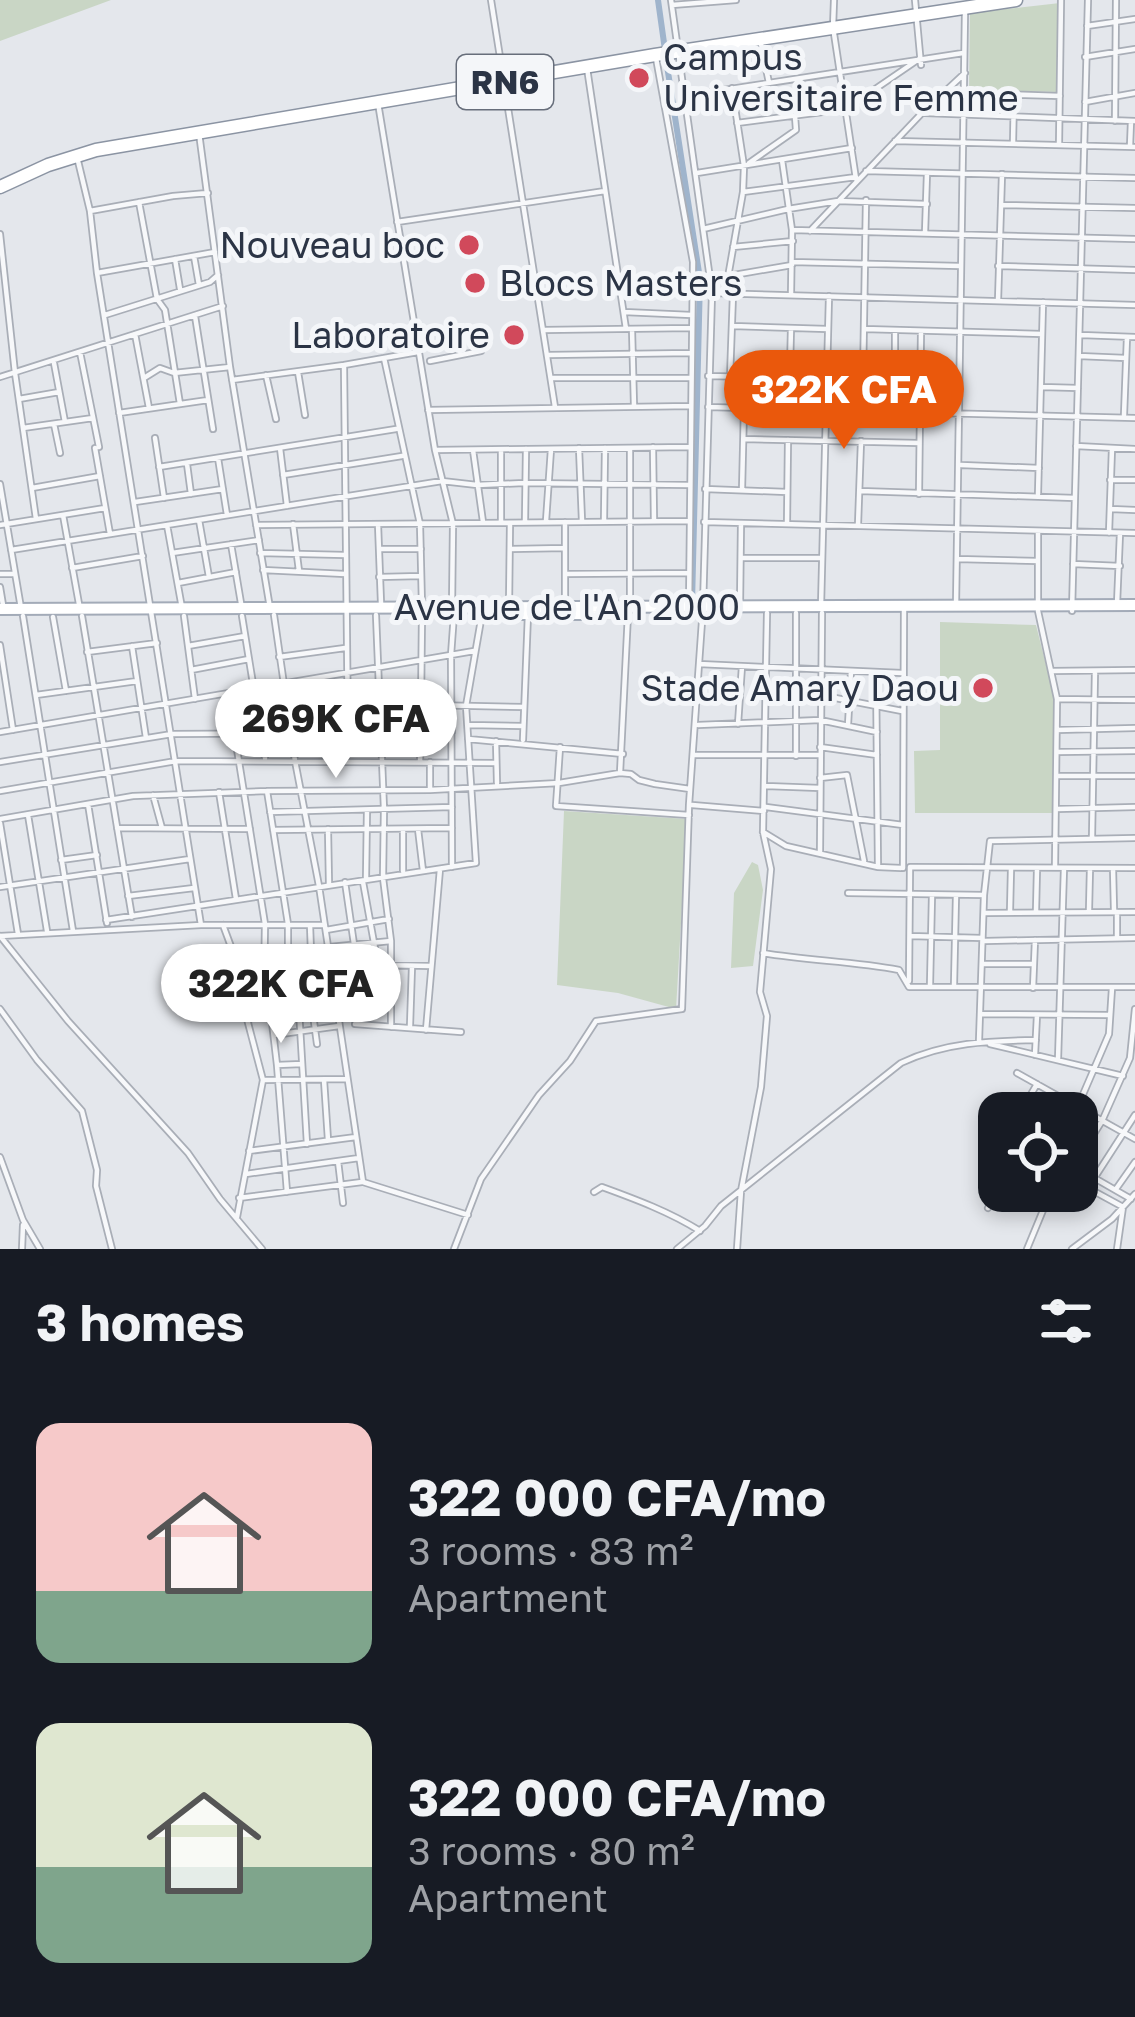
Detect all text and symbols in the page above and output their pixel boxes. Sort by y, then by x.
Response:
place label: Campus Universitaire Femme [663,35,1019,119]
road number: RN6 [457,55,553,109]
marker: Campus Universitaire Femme [626,65,652,91]
place label: Nouveau boc [219,223,445,266]
marker: Nouveau boc [456,232,482,258]
place label: Blocs Masters [499,261,742,304]
marker: Blocs Masters [462,270,488,296]
place label: Laboratoire [291,313,490,356]
marker: Laboratoire [501,322,527,348]
pin: 322K CFA [720,350,968,452]
text: 322K CFA [751,365,937,412]
street label: Avenue de l'An 2000 [394,585,740,628]
place label: Stade Amary Daou [640,666,959,709]
marker: Stade Amary Daou [970,675,996,701]
pin: 269K CFA [212,679,460,781]
text: 269K CFA [242,694,430,741]
pin: 322K CFA [157,944,405,1046]
text: 322K CFA [188,959,374,1006]
map controls [978,1092,1098,1212]
button: locate [978,1092,1098,1212]
icon: filters [1033,1288,1099,1354]
text: 3 homes [36,1291,245,1352]
text: 322 000 CFA/mo [408,1466,826,1527]
icon: home [132,1471,276,1615]
text: 3 rooms · 83 m² [408,1527,693,1574]
text: Apartment [408,1574,608,1621]
text: 322 000 CFA/mo [408,1766,826,1827]
icon: home [132,1771,276,1915]
text: 3 rooms · 80 m² [408,1827,695,1874]
text: Apartment [408,1874,608,1921]

